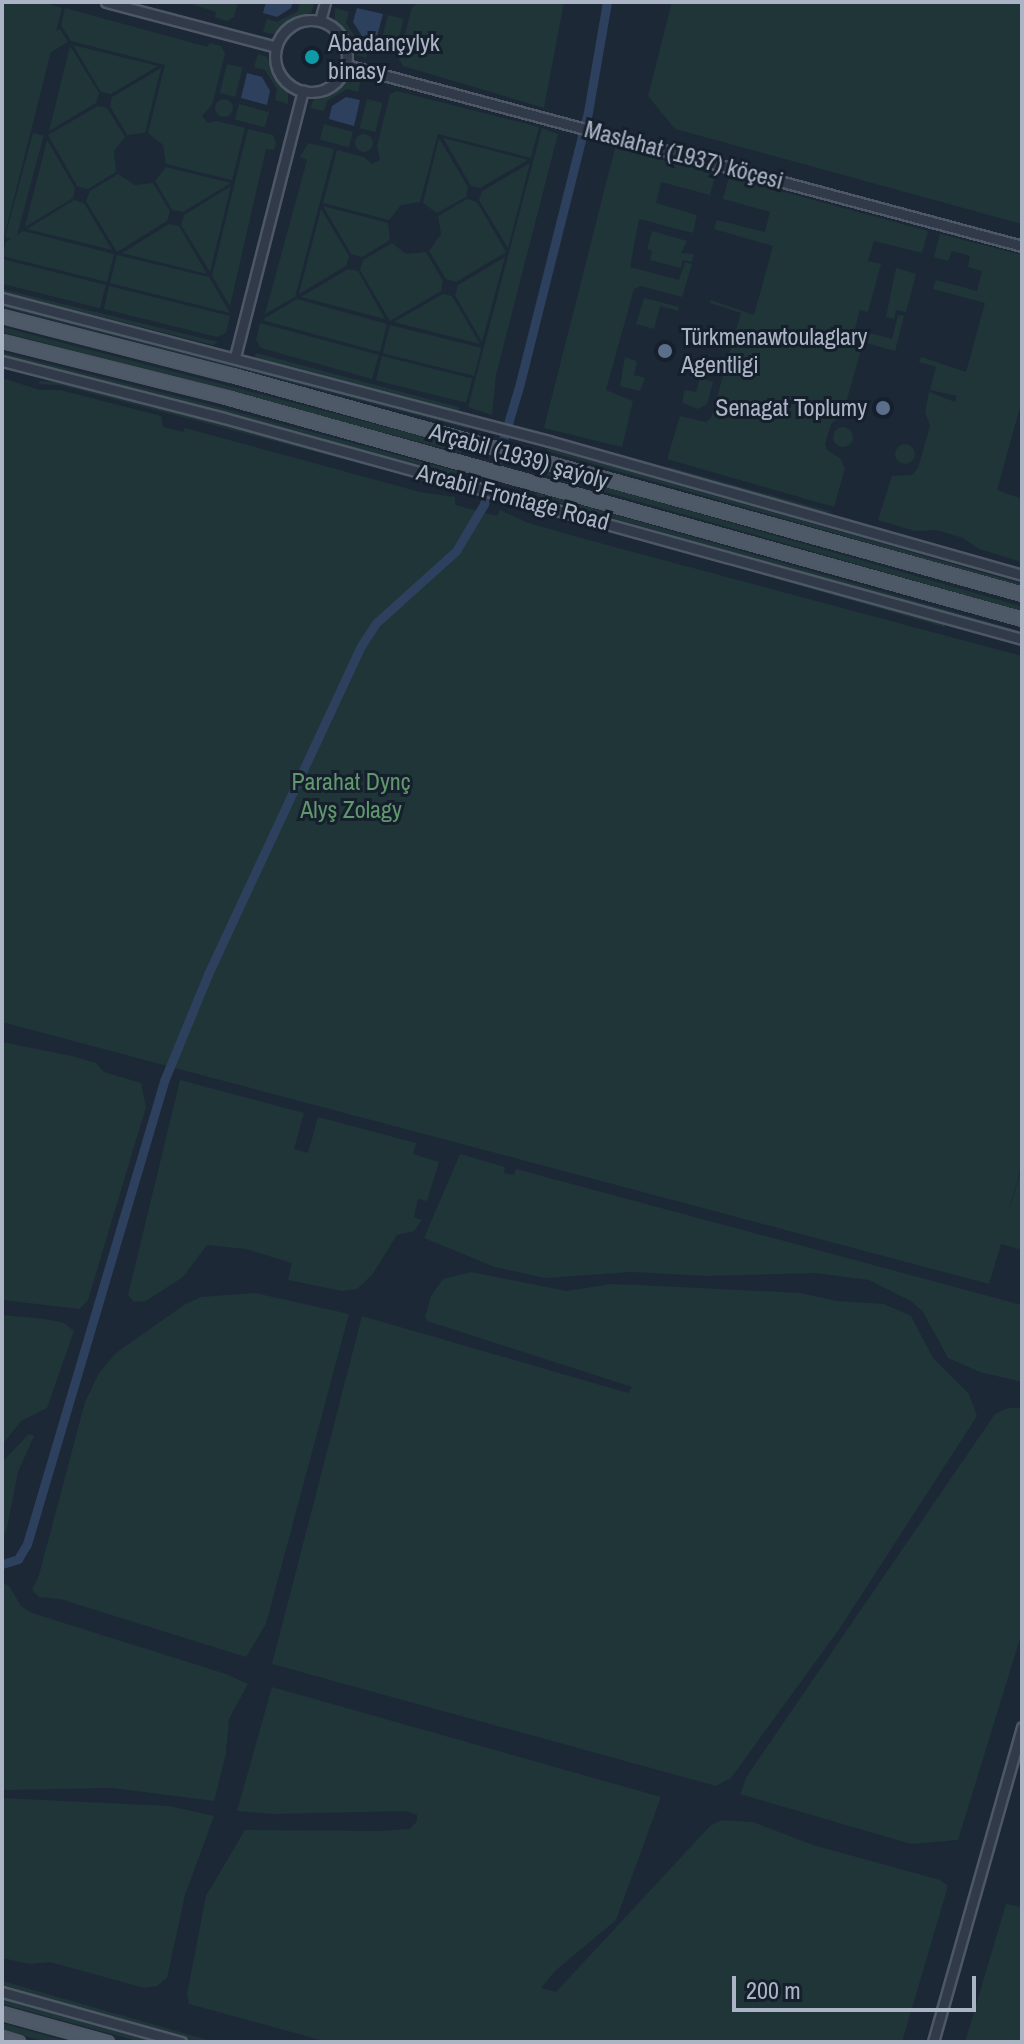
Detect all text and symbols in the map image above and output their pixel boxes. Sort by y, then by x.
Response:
place label: Abadançylyk binasy [328,29,440,85]
marker: Abadançylyk binasy [303,48,321,66]
street label: Maslahat (1937) köçesi [581,115,787,195]
place label: Türkmenawtoulaglary Agentligi [681,323,867,379]
marker: Türkmenawtoulaglary Agentligi [656,342,674,360]
place label: Senagat Toplumy [715,394,867,422]
marker: Senagat Toplumy [874,399,892,417]
street label: Arçabil (1939) şaýoly [426,417,612,495]
street label: Arcabil Frontage Road [414,457,612,537]
park label: Parahat Dynç Alyş Zolagy [291,768,411,824]
scale bar [736,1960,980,2010]
text: 200 m [746,1974,801,2006]

